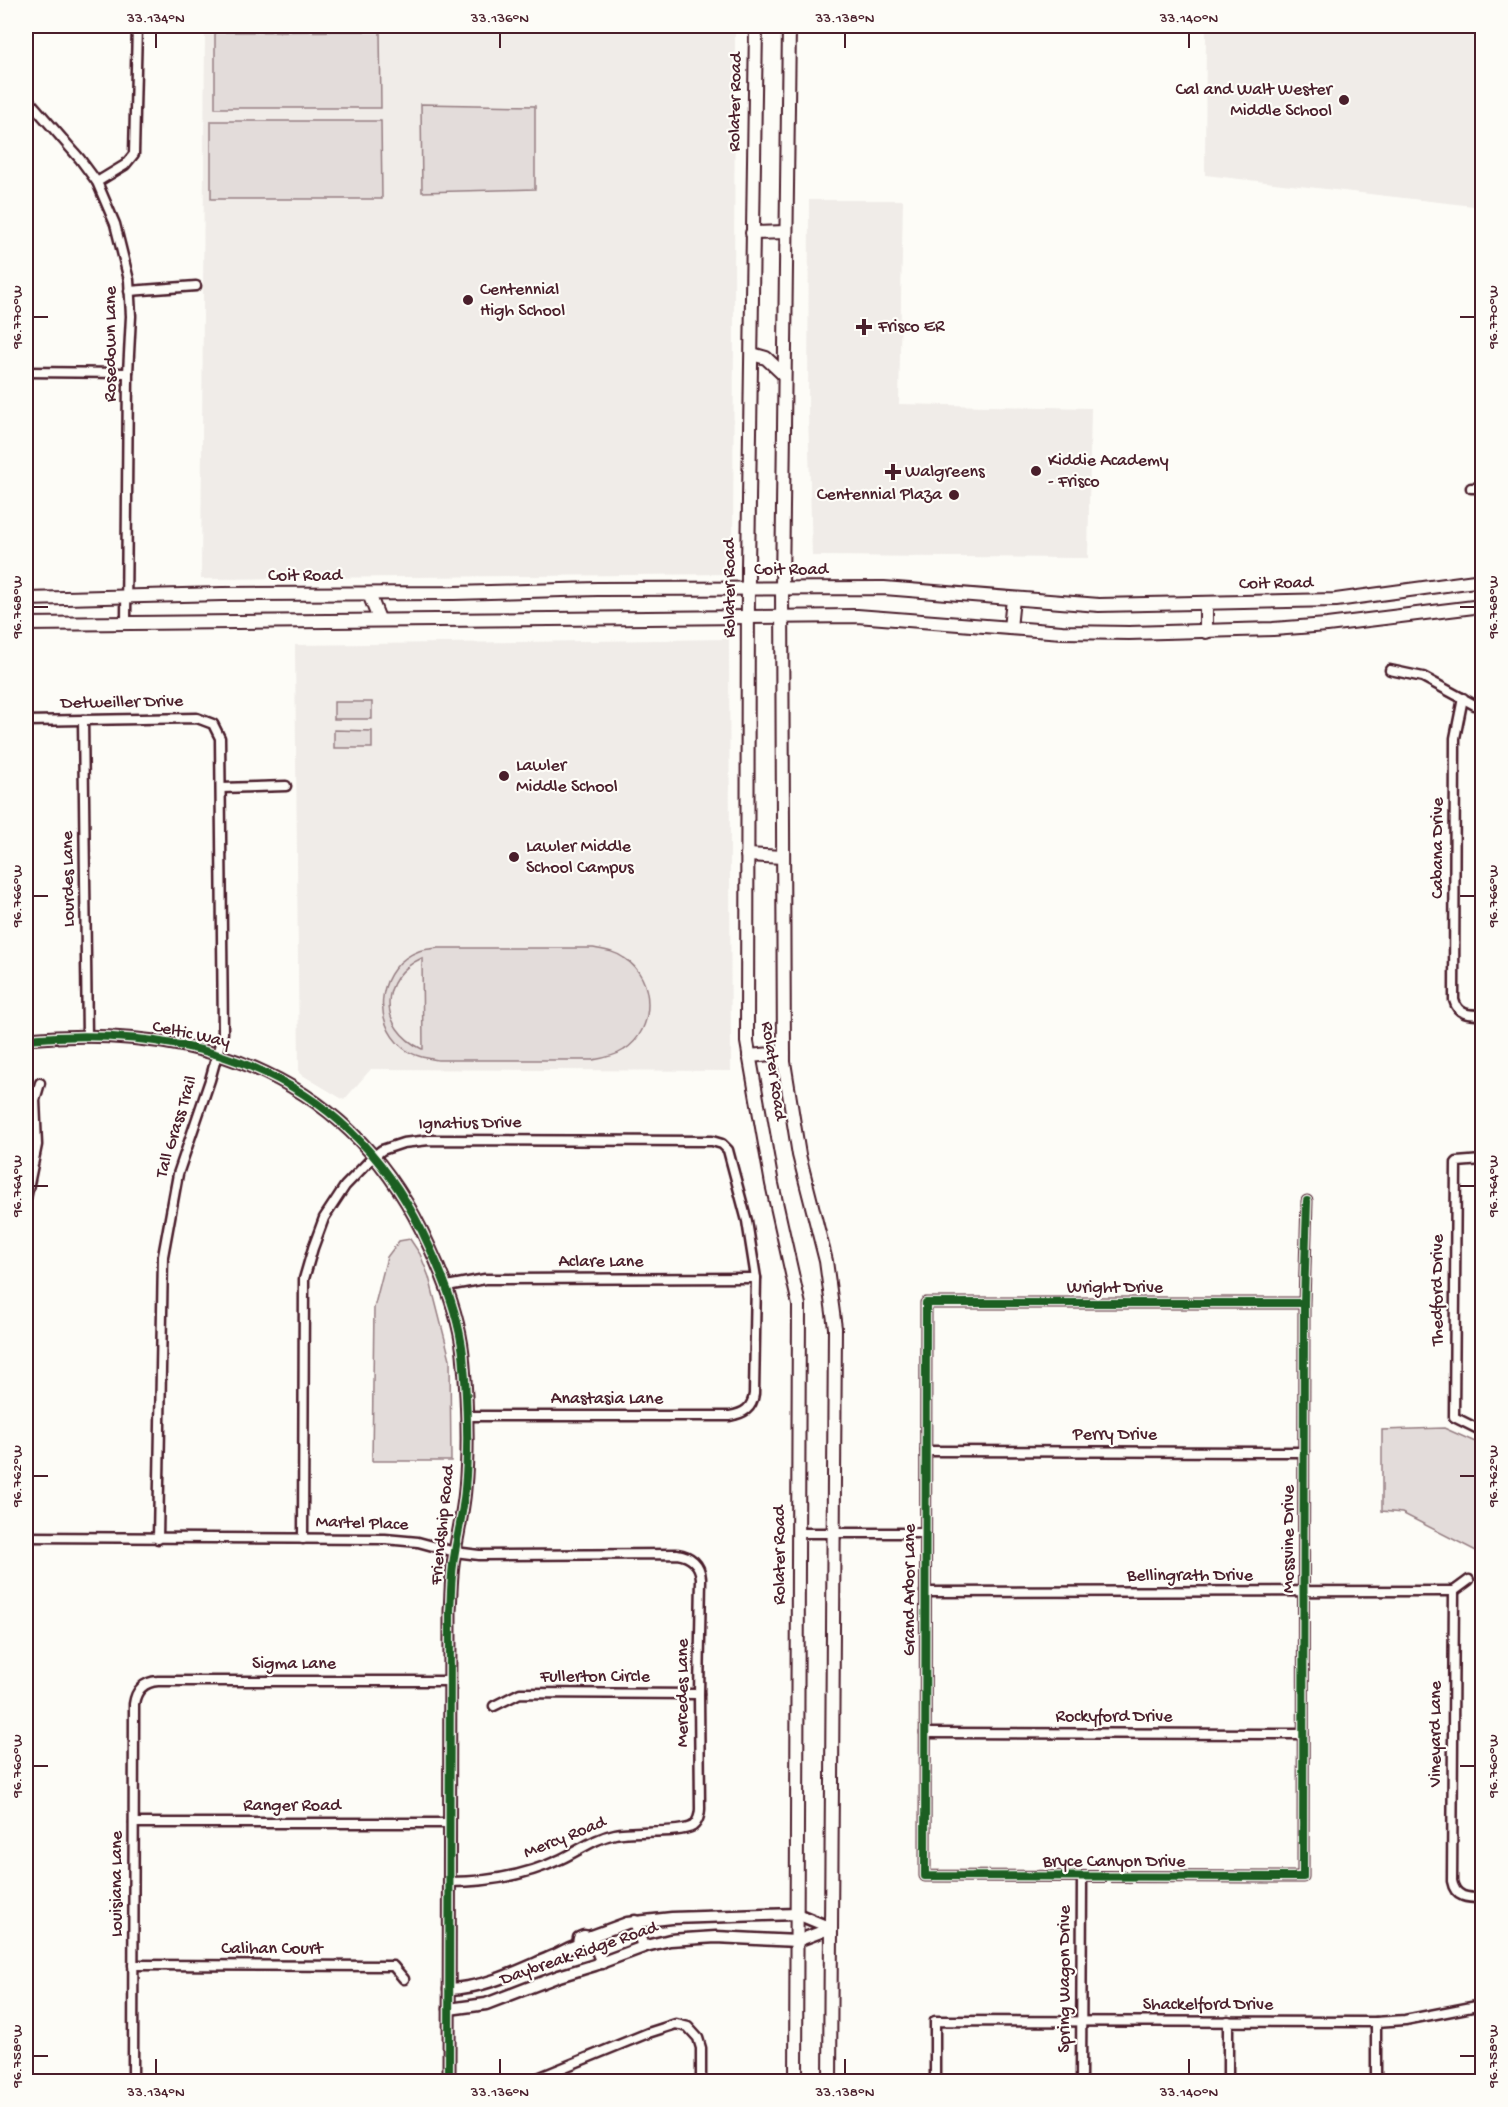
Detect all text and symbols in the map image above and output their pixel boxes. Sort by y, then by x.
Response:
text: 33.134°N [126,10,185,28]
text: 33.136°N [470,10,529,28]
text: 33.138°N [815,10,875,28]
text: 33.140°N [1159,10,1218,28]
street label: Rolater Road [725,51,747,152]
place label: Cal and Walt Wester Middle School [1176,80,1334,122]
marker: Cal and Walt Wester Middle School [1337,93,1351,107]
place label: Centennial High School [480,280,565,322]
text: 96.770°W [9,285,27,350]
street label: Rosedown Lane [101,285,122,402]
text: 96.770°W [1485,285,1503,350]
marker: Centennial High School [461,293,475,307]
place label: Frisco ER [877,317,945,338]
marker: Frisco ER [855,318,873,336]
place label: Kiddie Academy - Frisco [1048,451,1169,493]
place label: Walgreens [905,462,986,483]
marker: Kiddie Academy - Frisco [1029,464,1043,478]
marker: Walgreens [886,465,900,479]
place label: Centennial Plaza [817,485,943,506]
marker: Centennial Plaza [947,488,961,502]
street label: Rolater Road [720,537,741,638]
street label: Coit Road [754,560,829,581]
street label: Coit Road [268,566,343,587]
street label: Coit Road [1239,573,1315,595]
text: 96.768°W [9,575,27,639]
text: 96.768°W [1485,575,1503,639]
street label: Detweiller Drive [60,691,184,715]
place label: Lawler Middle School [516,756,618,798]
marker: Lawler Middle School [497,769,511,783]
street label: Cabana Drive [1428,797,1449,899]
street label: Lourdes Lane [58,830,80,927]
place label: Lawler Middle School Campus [526,837,635,879]
marker: Lawler Middle School Campus [507,850,521,864]
text: 96.766°W [9,865,27,928]
text: 96.766°W [1485,865,1503,928]
street label: Celtic Way [150,1017,232,1053]
street label: Rolater Road [756,1020,791,1123]
street label: Tall Grass Trail [151,1073,202,1181]
street label: Ignatius Drive [418,1113,522,1135]
text: 96.764°W [9,1155,27,1218]
text: 96.764°W [1485,1155,1503,1218]
street label: Thedford Drive [1428,1233,1449,1347]
street label: Aclare Lane [558,1252,644,1273]
street label: Wright Drive [1067,1278,1164,1299]
street label: Anastasia Lane [551,1389,664,1410]
street label: Perry Drive [1072,1425,1158,1446]
text: 96.762°W [9,1445,27,1508]
text: 96.762°W [1485,1445,1503,1508]
street label: Friendship Road [426,1463,460,1587]
street label: Mossvine Drive [1279,1484,1300,1593]
street label: Rolater Road [770,1504,791,1605]
street label: Martel Place [315,1512,410,1536]
street label: Grand Arbor Lane [900,1523,921,1656]
street label: Bellingrath Drive [1126,1566,1254,1587]
street label: Mercedes Lane [673,1638,694,1747]
street label: Sigma Lane [252,1654,337,1675]
street label: Fullerton Circle [539,1667,651,1688]
street label: Vineyard Lane [1426,1680,1447,1788]
street label: Rockyford Drive [1055,1707,1173,1728]
text: 96.760°W [9,1734,27,1799]
text: 96.760°W [1485,1734,1503,1799]
street label: Ranger Road [243,1796,342,1817]
street label: Mercy Road [521,1811,610,1864]
street label: Louisiana Lane [107,1830,128,1937]
street label: Bryce Canyon Drive [1042,1852,1186,1873]
street label: Spring Wagon Drive [1055,1905,1076,2053]
street label: Daybreak Ridge Road [497,1917,662,1991]
street label: Calihan Court [221,1939,324,1960]
street label: Shackelford Drive [1143,1995,1274,2016]
text: 96.758°W [9,2024,27,2089]
text: 96.758°W [1485,2024,1503,2089]
text: 33.134°N [126,2084,185,2102]
text: 33.136°N [470,2084,529,2102]
text: 33.138°N [815,2084,875,2102]
text: 33.140°N [1159,2084,1218,2102]

